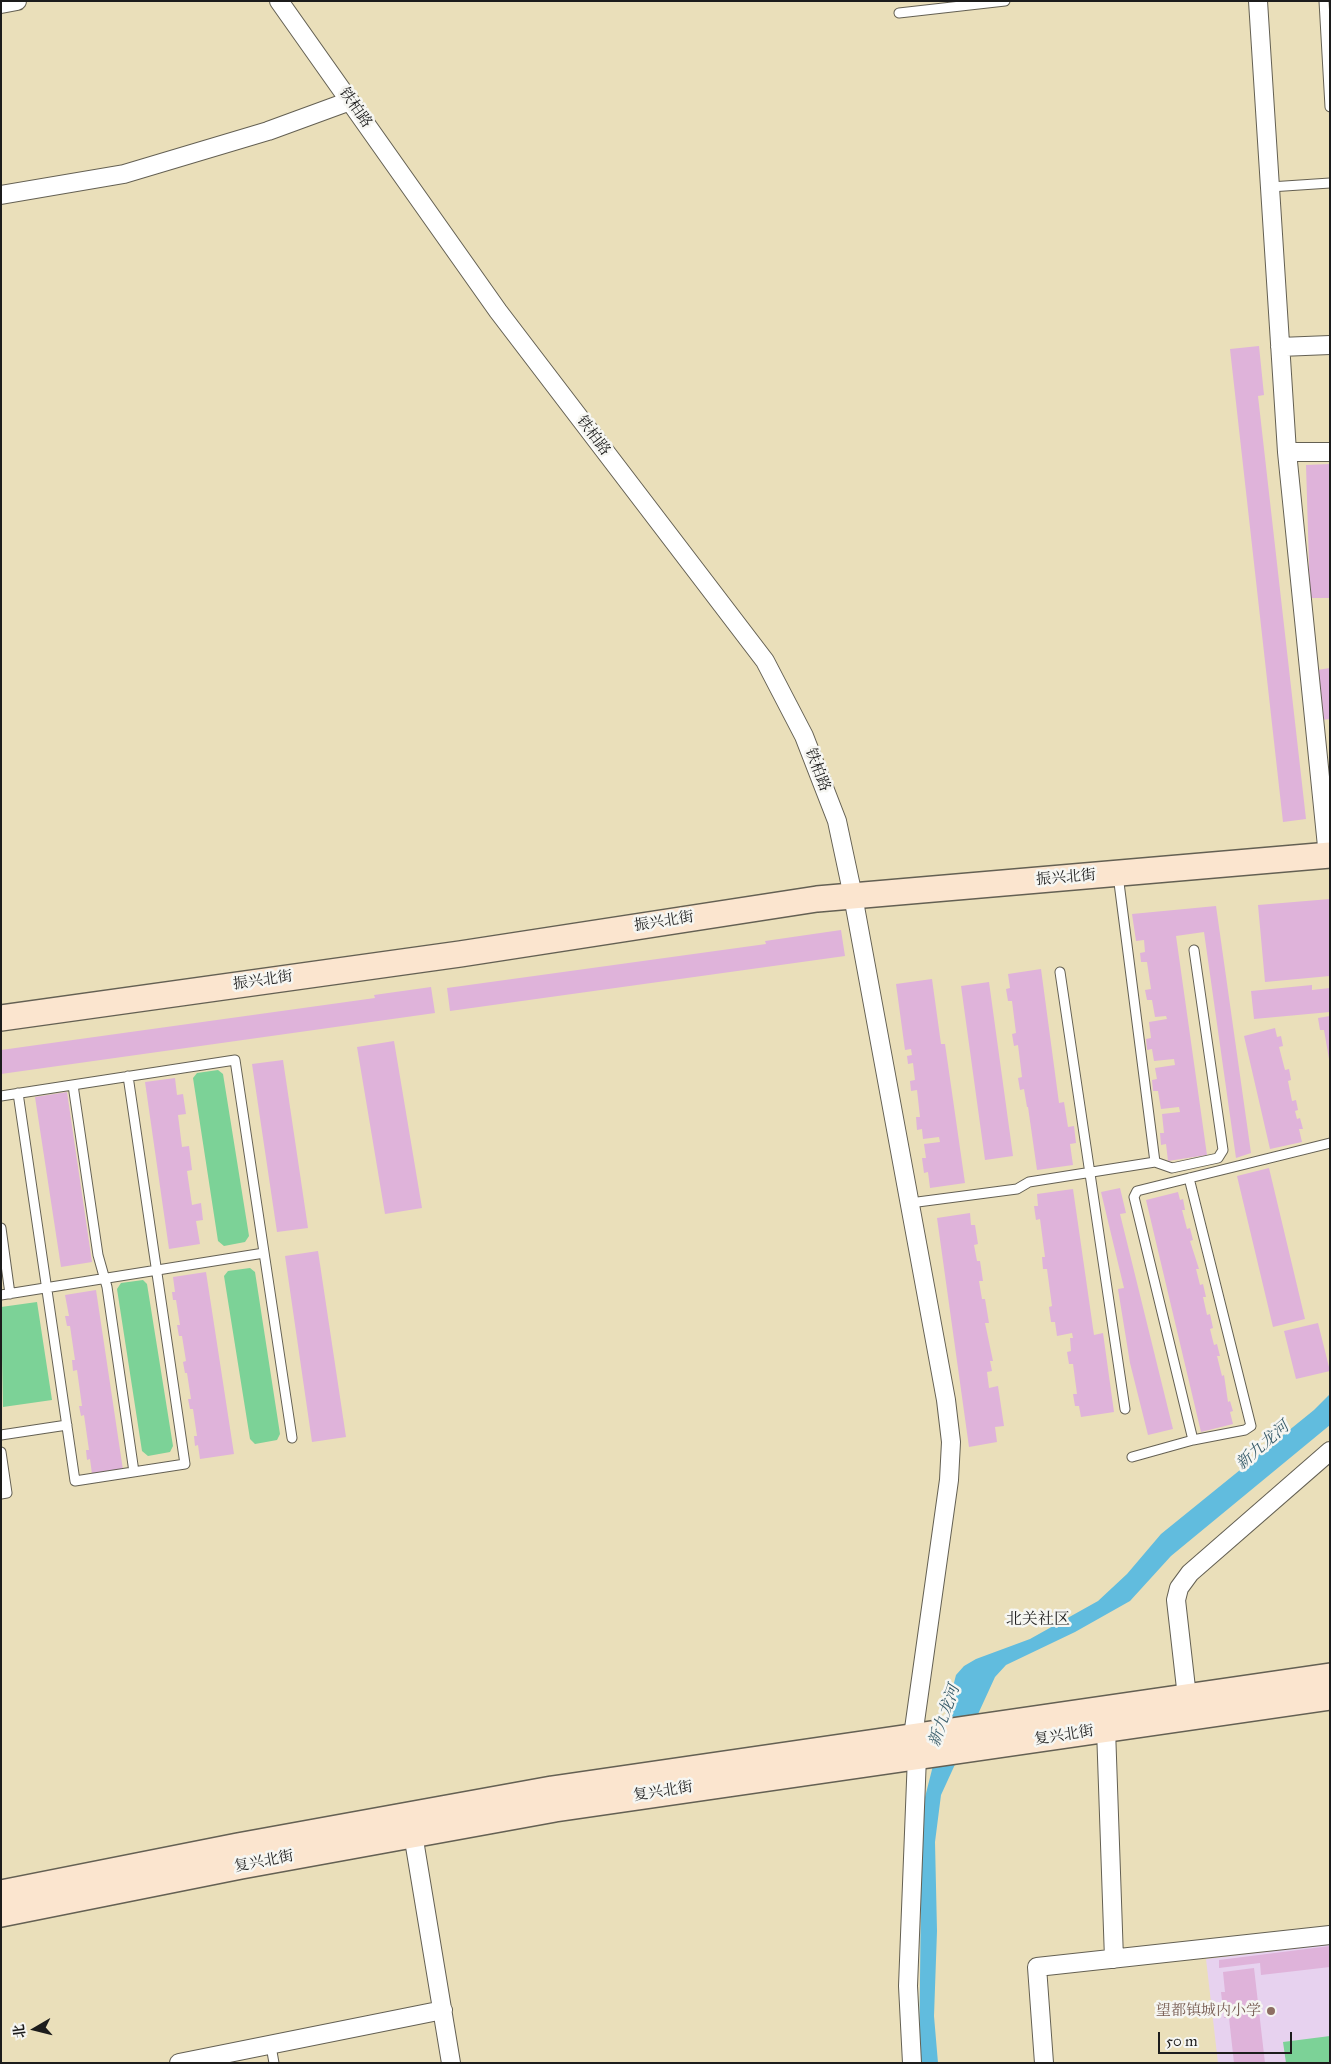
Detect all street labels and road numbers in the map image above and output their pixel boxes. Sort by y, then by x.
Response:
street label: 铁柏路 [335,84,375,132]
street label: 铁柏路 [572,413,614,459]
street label: 铁柏路 [801,746,833,794]
street label: 振兴北街 [1035,866,1097,890]
street label: 振兴北街 [633,908,695,936]
street label: 振兴北街 [232,968,294,994]
street label: 复兴北街 [1033,1722,1095,1750]
street label: 复兴北街 [632,1778,694,1806]
street label: 复兴北街 [233,1847,295,1877]

